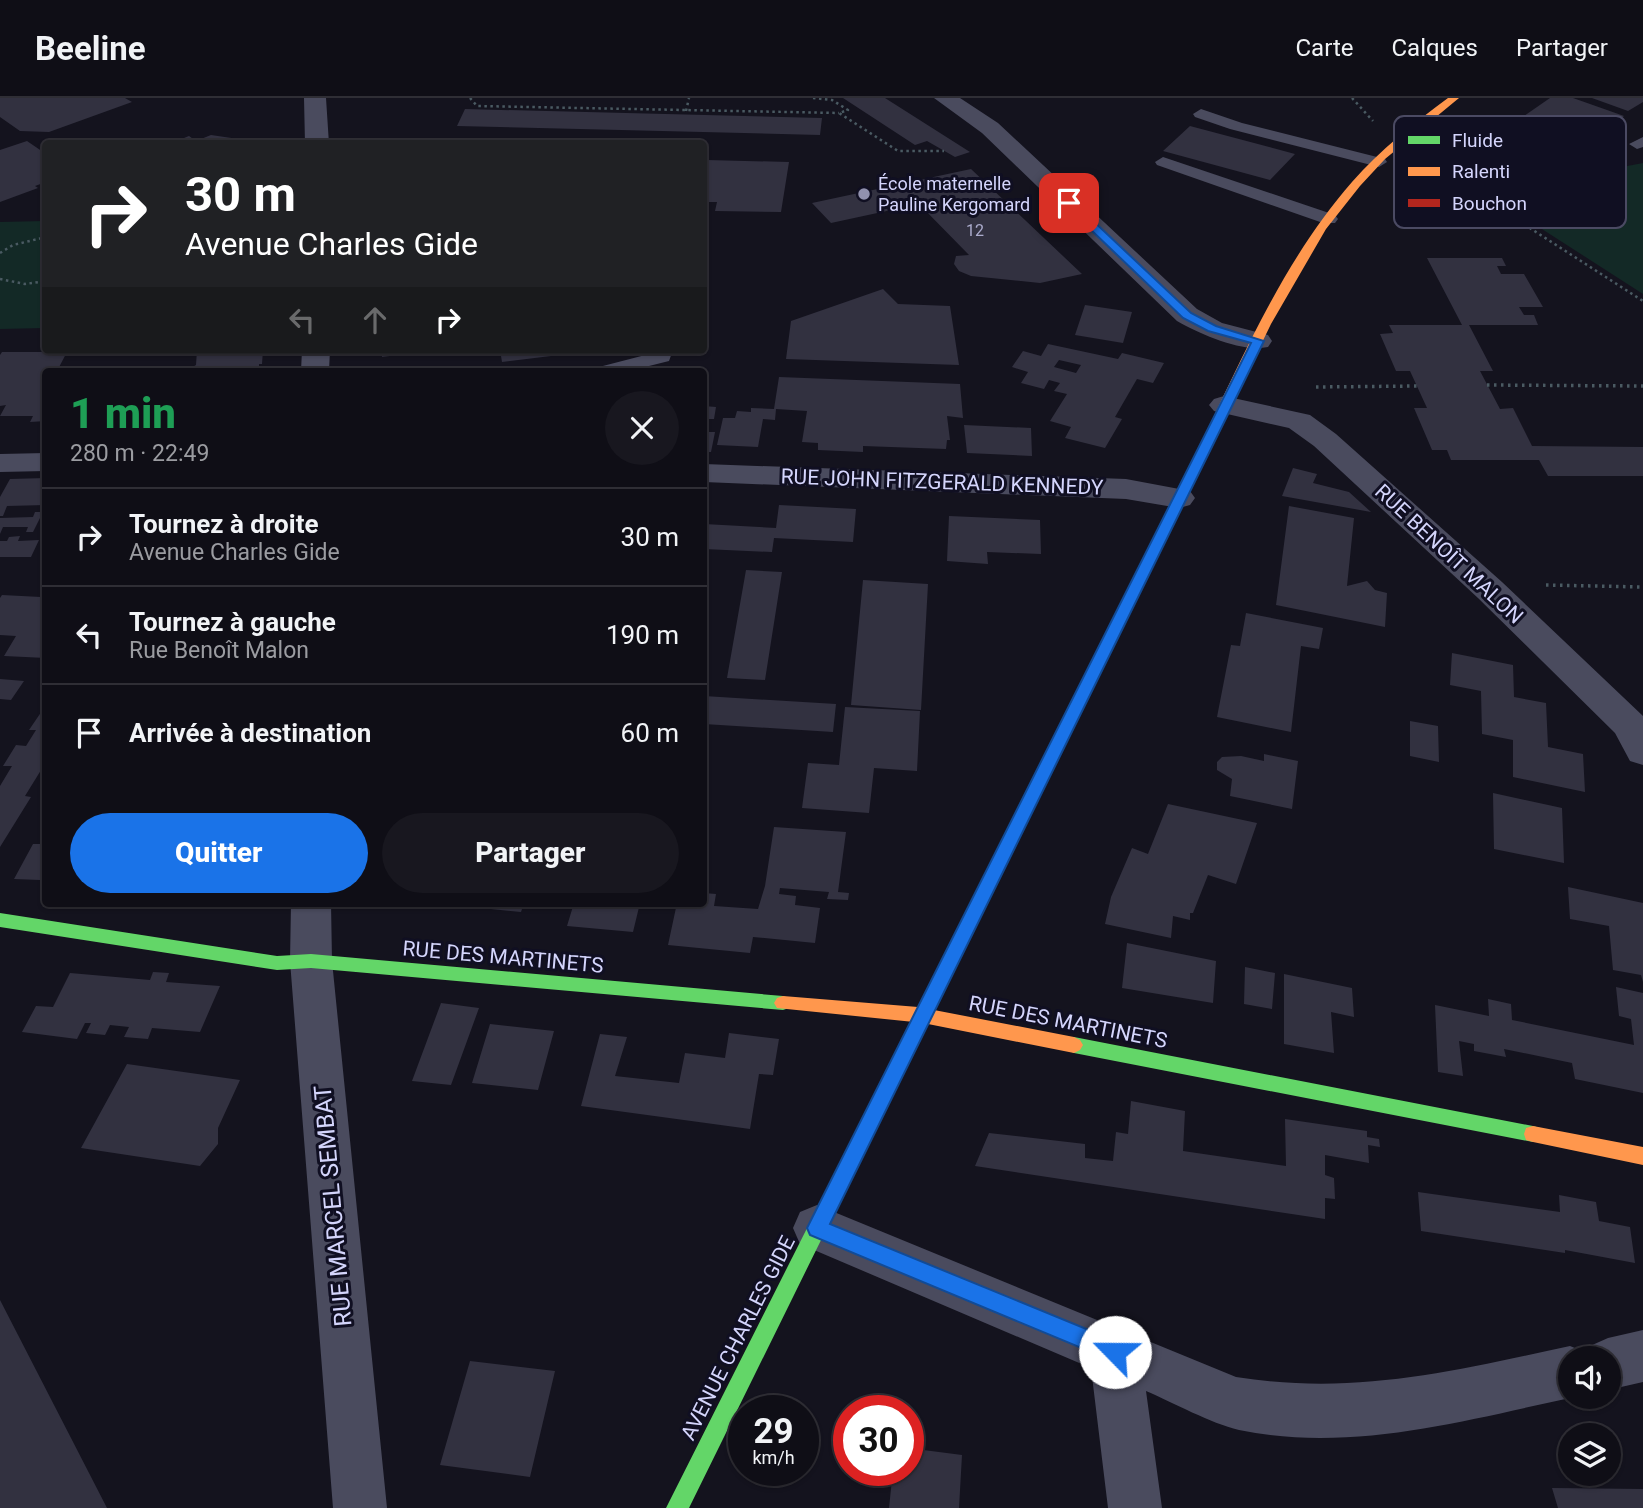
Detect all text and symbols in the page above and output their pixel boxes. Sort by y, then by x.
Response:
text: Beeline [35,29,146,68]
text: Carte [1295,34,1353,62]
text: Calques [1391,34,1478,62]
text: Partager [1516,34,1608,62]
legend [1394,116,1626,228]
text: Fluide [1452,129,1503,152]
text: Ralenti [1452,160,1510,183]
text: 30 m [185,166,296,223]
icon: right [70,168,161,259]
place label: École maternelle Pauline Kergomard [878,173,1030,215]
pin [1039,173,1099,233]
icon: arrive [1050,184,1088,222]
marker: École maternelle Pauline Kergomard [856,186,872,202]
text: Bouchon [1452,192,1527,215]
house number: 12 [966,221,984,240]
text: Avenue Charles Gide [185,225,478,263]
icon: left [283,301,321,339]
icon: ahead [356,301,394,339]
icon: right [429,301,467,339]
text: 1 min [70,389,176,438]
button: close [605,391,679,465]
text: 280 m · 22:49 [70,440,209,467]
street label: RUE JOHN FITZGERALD KENNEDY [780,464,1104,500]
street label: RUE BENOÎT MALON [1370,479,1528,629]
text: Tournez à droite [129,509,319,539]
icon: right [70,518,108,556]
text: 30 m [621,522,679,552]
text: Avenue Charles Gide [129,539,340,566]
text: Tournez à gauche [129,607,336,637]
icon: left [70,616,108,654]
text: 190 m [606,620,679,650]
text: Rue Benoît Malon [129,637,309,664]
icon: arrive [70,714,108,752]
text: Arrivée à destination [129,718,371,748]
text: 60 m [621,718,679,748]
button: Quitter [70,813,368,893]
button: Partager [382,813,679,893]
street label: RUE DES MARTINETS [402,936,604,978]
street label: RUE DES MARTINETS [967,991,1169,1053]
street label: RUE MARCEL SEMBAT [309,1084,357,1328]
street label: AVENUE CHARLES GIDE [676,1232,800,1444]
position arrow [1078,1315,1152,1389]
map controls [1558,1346,1621,1486]
button: sound [1558,1346,1621,1409]
speed limit sign: 30 [833,1395,924,1486]
text: 29 [753,1411,794,1452]
button: layers [1558,1423,1621,1486]
text: km/h [752,1447,795,1468]

